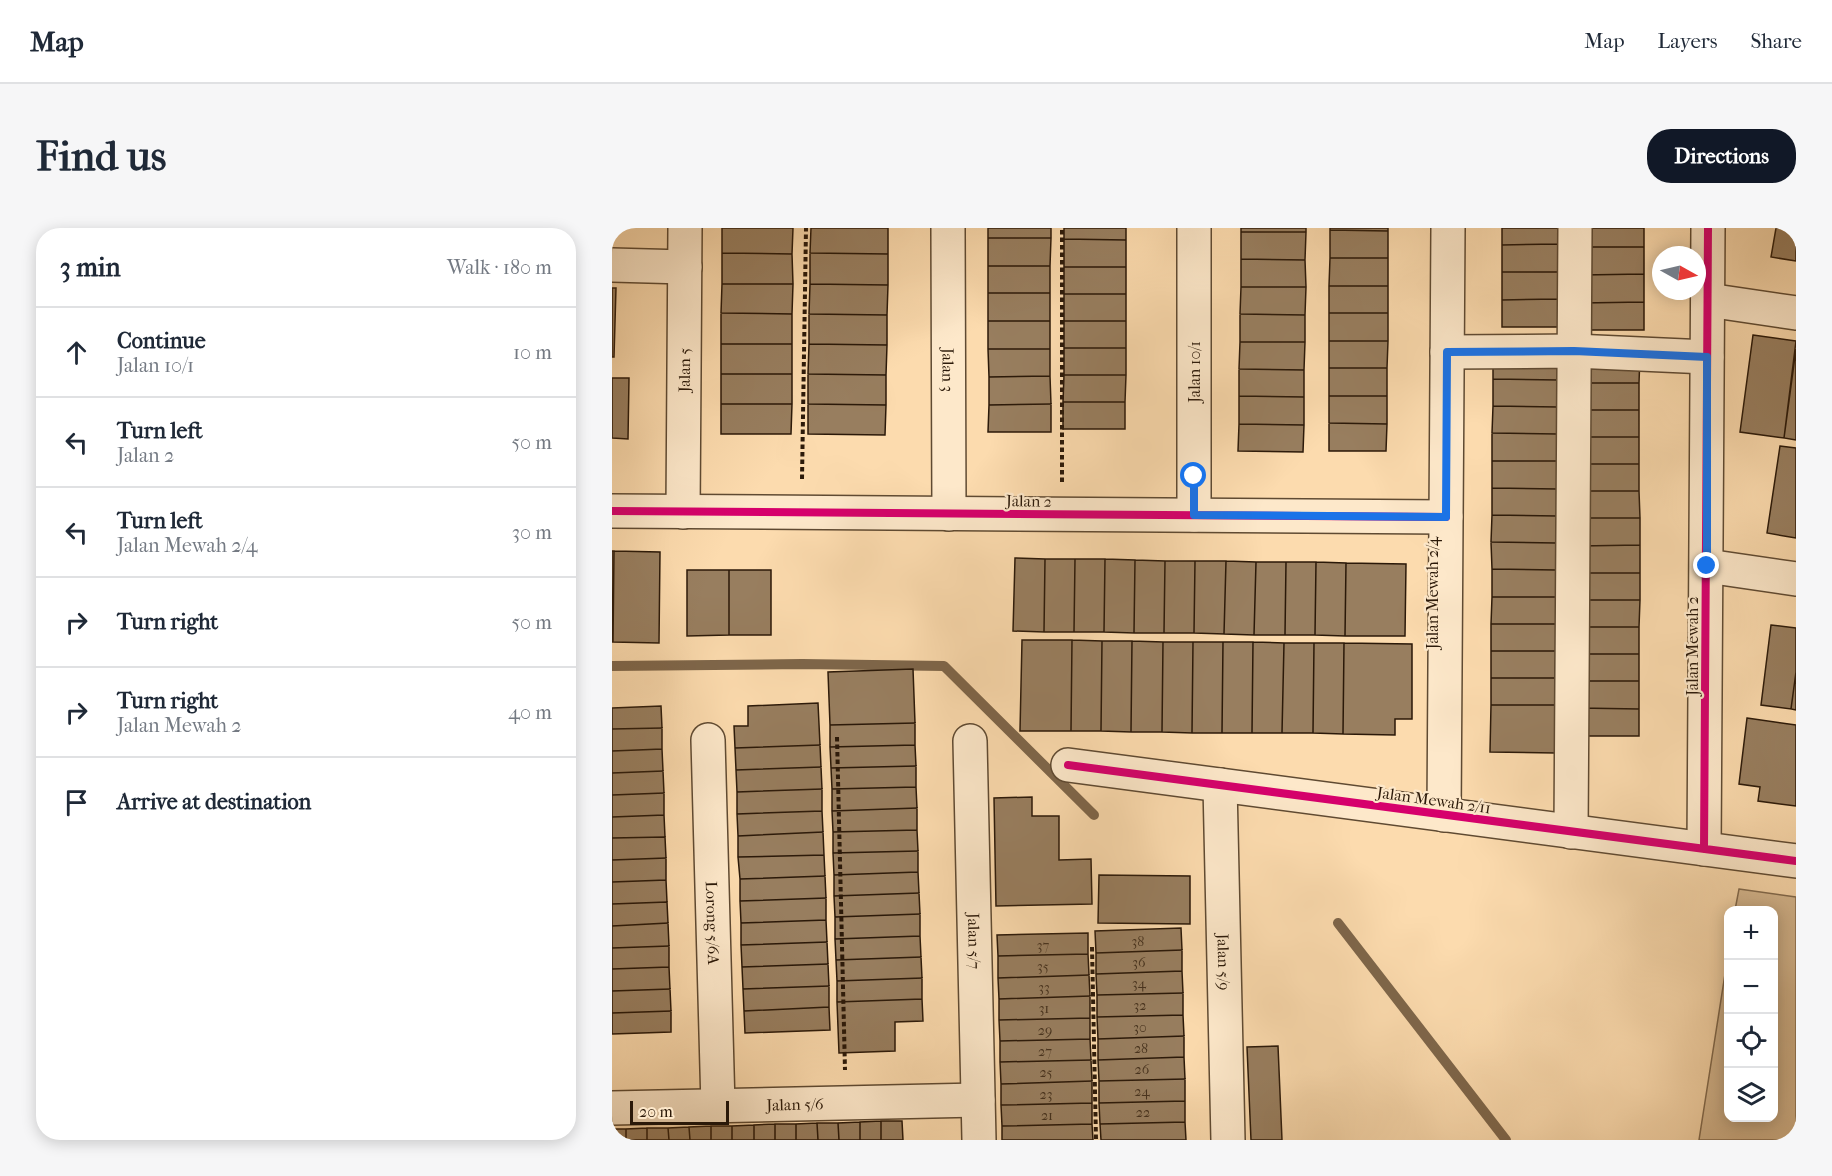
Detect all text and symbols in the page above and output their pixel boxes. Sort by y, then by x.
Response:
text: Map [30,25,84,58]
text: Map [1584,29,1625,53]
text: Layers [1658,29,1717,53]
text: Share [1750,29,1802,53]
button: Directions [1647,129,1796,183]
text: Find us [36,132,166,181]
north arrow [1652,246,1706,300]
text: 3 min [60,252,121,283]
text: Walk · 180 m [447,256,552,279]
text: Continue [117,328,206,354]
icon: ahead [60,336,93,369]
text: 10 m [513,341,552,364]
street label: Jalan 10/1 [1185,341,1204,405]
street label: Jalan 3 [939,346,958,392]
street label: Jalan 5 [674,348,694,394]
text: Jalan 10/1 [117,354,194,377]
text: Turn left [117,418,203,444]
icon: left [60,426,93,459]
text: 50 m [511,431,552,454]
text: Jalan 2 [117,444,174,467]
route start [1180,462,1206,488]
street label: Jalan 2 [1004,491,1052,511]
text: Turn left [117,508,203,534]
icon: left [60,516,93,549]
text: 30 m [512,521,552,544]
text: Jalan Mewah 2/4 [117,534,258,557]
street label: Jalan Mewah 2/4 [1423,536,1442,651]
route end [1693,552,1719,578]
street label: Jalan Mewah 2 [1683,596,1702,698]
icon: right [60,606,93,639]
text: Turn right [117,609,218,635]
text: 50 m [511,611,552,634]
text: Turn right [117,688,218,714]
icon: right [60,696,93,729]
text: 40 m [508,701,552,724]
text: Jalan Mewah 2 [117,714,242,737]
street label: Jalan Mewah 2/11 [1374,782,1492,817]
icon: arrive [60,786,93,819]
text: Arrive at destination [117,789,311,815]
street label: Lorong 5/6A [702,881,724,966]
map controls [1724,906,1778,1122]
button: + [1724,906,1778,960]
street label: Jalan 5/7 [964,911,985,970]
street label: Jalan 5/9 [1214,931,1234,991]
house number: 38 [1132,933,1144,950]
house number: 37 [1037,937,1049,954]
house number: 36 [1132,954,1146,971]
house number: 35 [1037,958,1049,975]
button: − [1724,960,1778,1014]
house number: 34 [1132,975,1147,992]
house number: 33 [1038,979,1050,996]
house number: 32 [1134,997,1146,1014]
house number: 31 [1039,1000,1049,1017]
button: locate [1724,1014,1778,1068]
house number: 30 [1133,1019,1147,1036]
house number: 29 [1038,1022,1052,1039]
house number: 28 [1134,1040,1148,1057]
house number: 27 [1038,1043,1052,1060]
house number: 26 [1135,1061,1150,1078]
house number: 25 [1039,1064,1053,1081]
button: layers [1724,1068,1778,1122]
house number: 24 [1134,1083,1150,1100]
house number: 23 [1040,1086,1052,1103]
street label: Jalan 5/6 [764,1094,824,1114]
scale bar [630,1098,729,1126]
text: 20 m [639,1102,673,1121]
house number: 22 [1136,1104,1150,1121]
house number: 21 [1041,1107,1053,1124]

